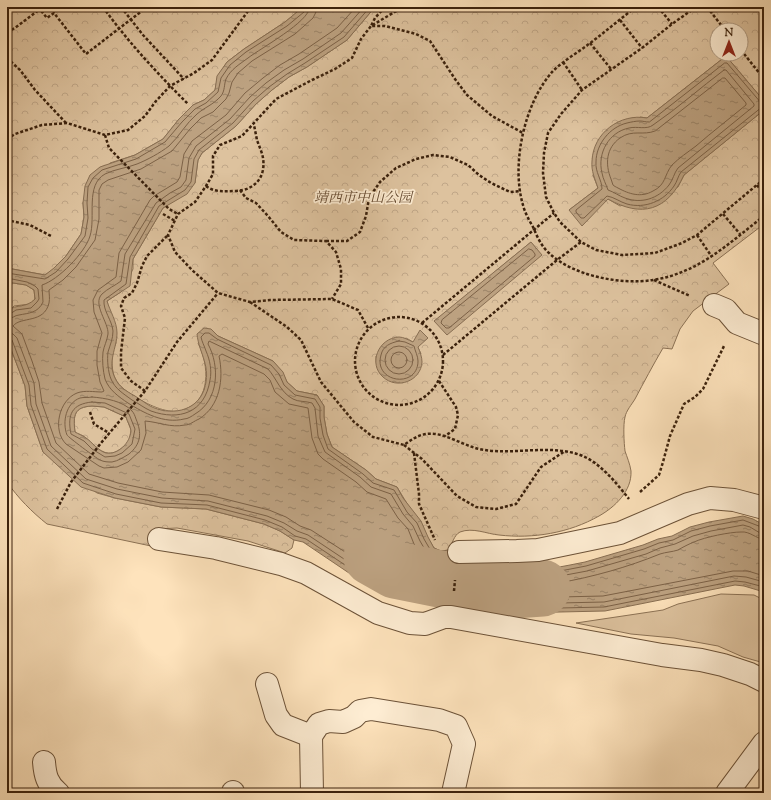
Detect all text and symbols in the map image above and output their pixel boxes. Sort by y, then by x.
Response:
north arrow [709,22,749,62]
text: N [724,25,734,41]
park label: 靖西市中山公园 [314,189,414,209]

